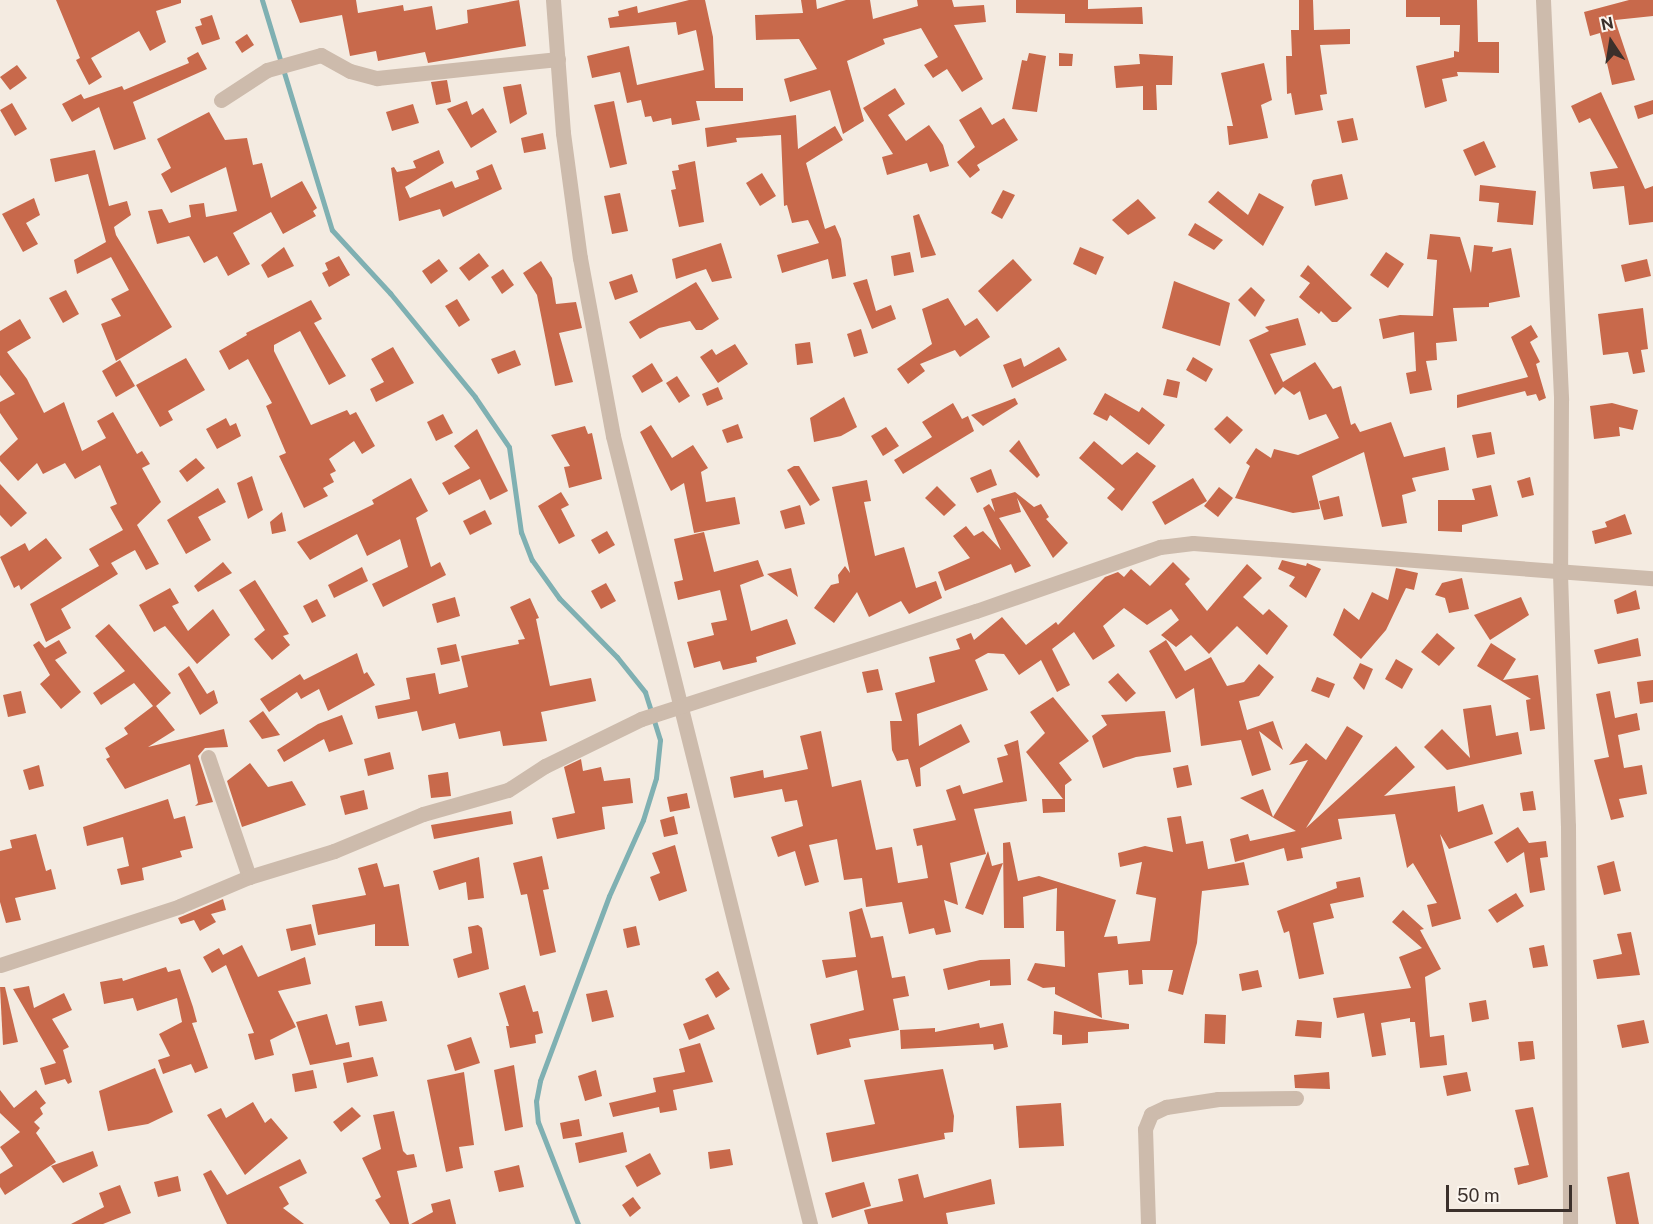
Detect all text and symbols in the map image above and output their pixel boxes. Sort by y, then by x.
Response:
north arrow [1581,12,1641,72]
text: N [1599,13,1615,34]
scale bar [1449,1173,1575,1211]
text: 50 m [1457,1185,1500,1206]

